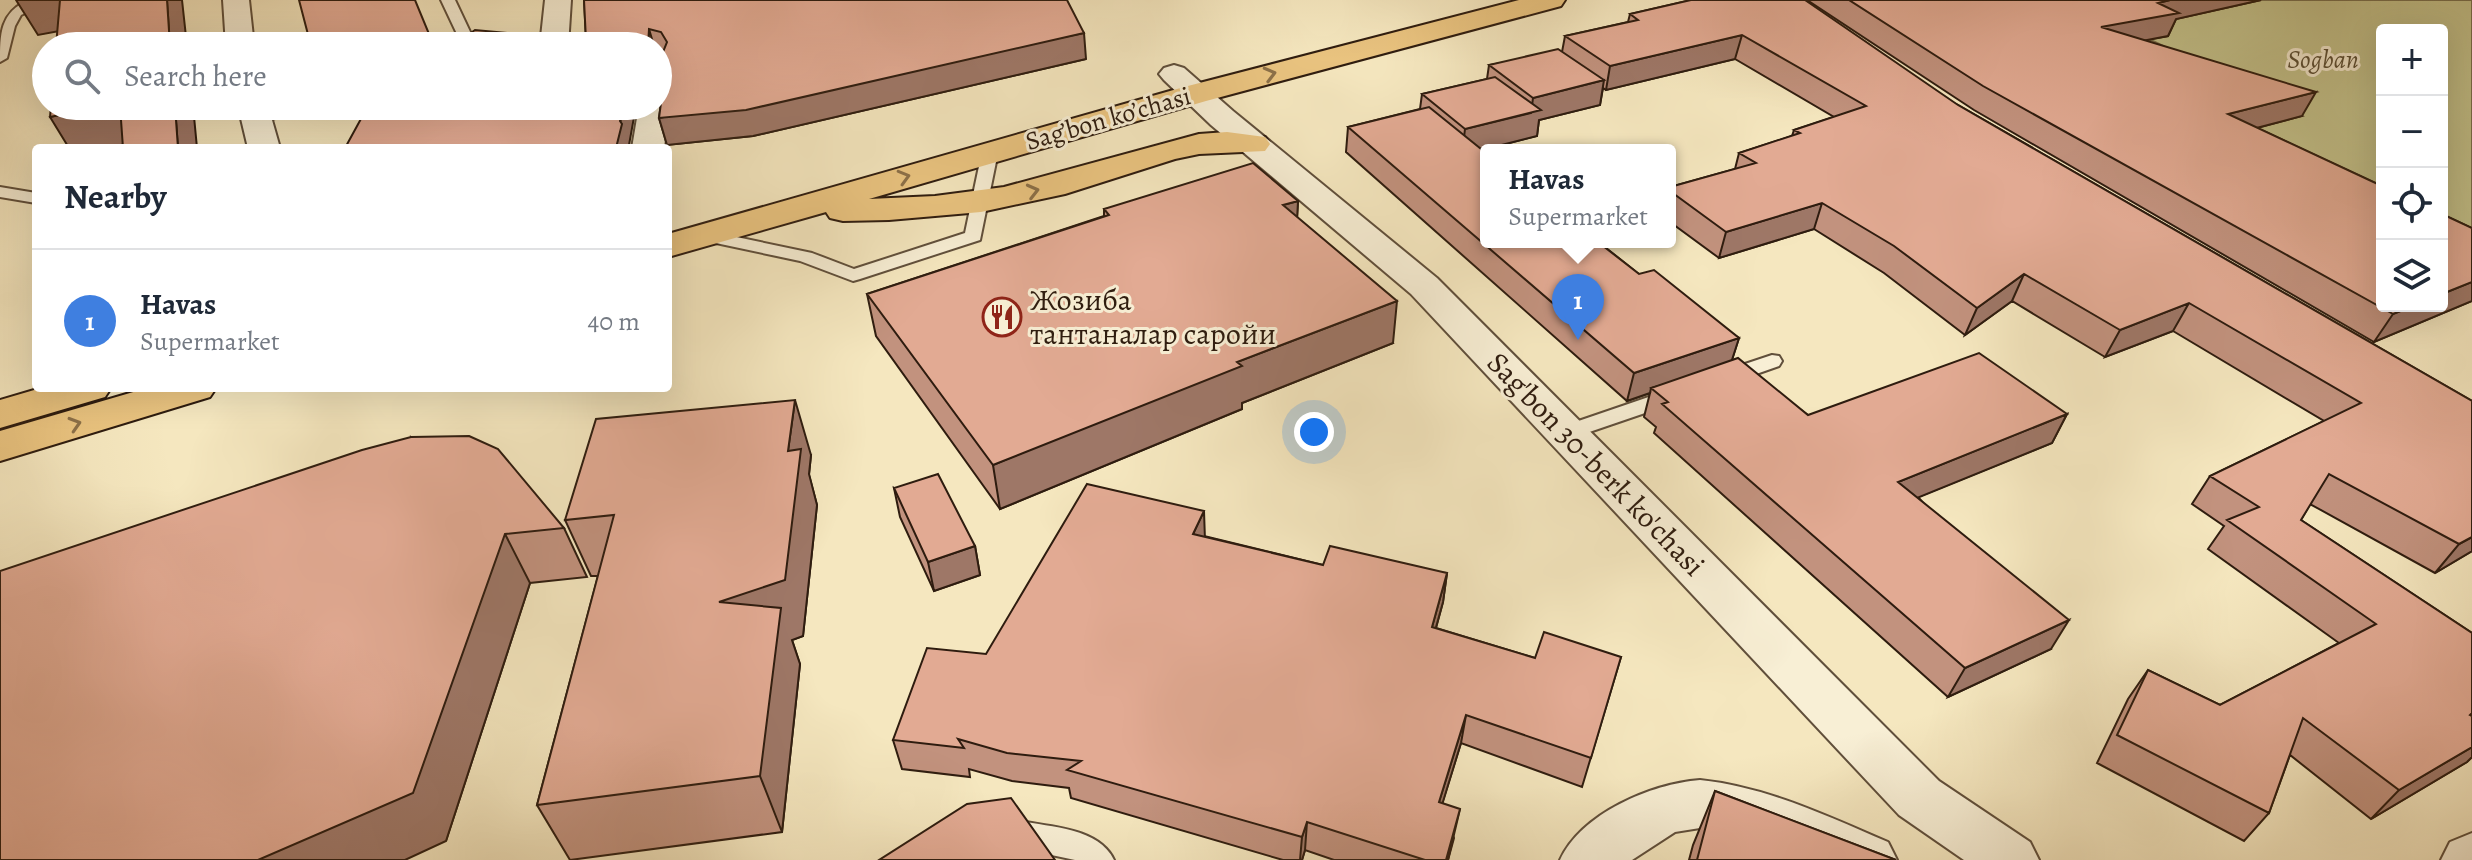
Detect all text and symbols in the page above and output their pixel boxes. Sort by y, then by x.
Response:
map controls [2376,24,2448,312]
button: + [2376,24,2448,96]
search box [32,32,672,120]
park label: Sogban [2287,42,2359,77]
icon: search [60,54,104,98]
text: Search here [124,56,267,96]
one-way arrow [1263,66,1277,83]
street label: Sag’bon ko’chasi [1021,78,1195,159]
button: − [2376,96,2448,168]
popup [1480,144,1676,248]
text: Havas [1508,159,1585,199]
button: locate [2376,168,2448,240]
one-way arrow [897,170,910,186]
text: Nearby [64,173,167,220]
one-way arrow [1026,183,1040,200]
text: Supermarket [1508,199,1648,234]
button: layers [2376,240,2448,312]
pin: 1 [1552,274,1604,340]
place label: Жозиба тантаналар саройи [1030,280,1276,354]
text: Havas [140,284,216,324]
restaurant icon: Жозиба тантаналар саройи [981,296,1023,338]
text: 1 [85,304,95,339]
text: 40 m [588,304,640,339]
text: Supermarket [140,324,280,359]
street label: Sag'bon 30-berk ko'chasi [1478,343,1714,585]
your location [1294,412,1334,452]
one-way arrow [67,417,81,433]

